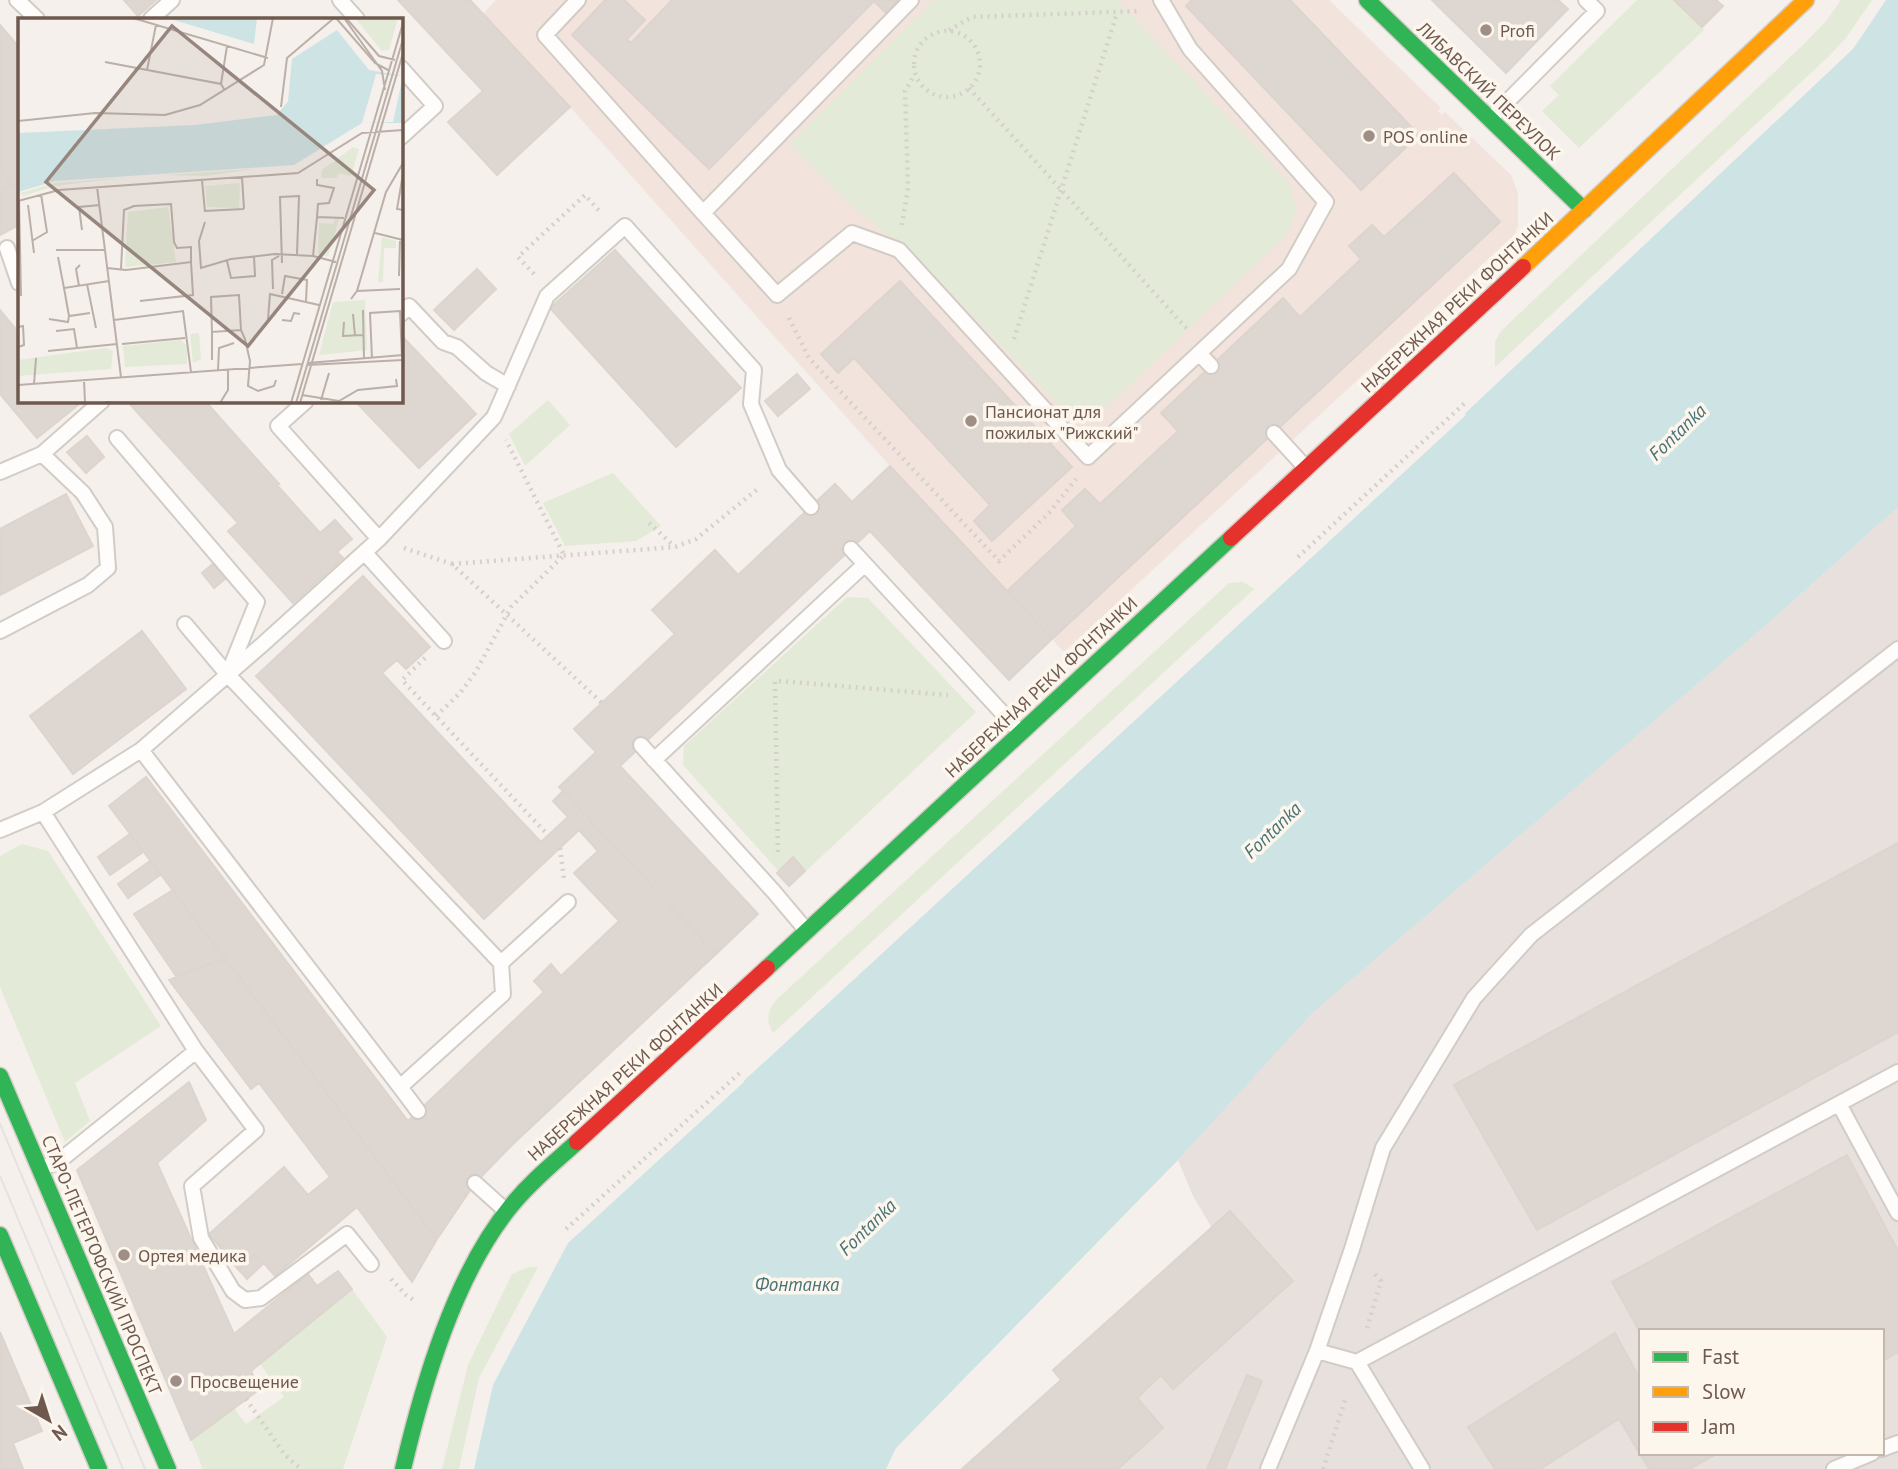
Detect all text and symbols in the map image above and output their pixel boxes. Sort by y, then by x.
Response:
street label: ЛИБАВСКИЙ ПЕРЕУЛОК [1412,16,1565,165]
inset map [18,18,402,402]
place label: Profi [1500,19,1535,42]
marker: Profi [1478,22,1494,38]
place label: POS online [1383,125,1468,148]
marker: POS online [1361,128,1377,144]
street label: НАБЕРЕЖНАЯ РЕКИ ФОНТАНКИ [1356,207,1558,397]
water label: Fontanka [1643,398,1711,465]
place label: Пансионат для пожилых "Рижский" [985,400,1139,444]
marker: Пансионат для пожилых "Рижский" [963,413,979,429]
street label: НАБЕРЕЖНАЯ РЕКИ ФОНТАНКИ [940,592,1142,782]
water label: Fontanka [1238,796,1306,863]
street label: НАБЕРЕЖНАЯ РЕКИ ФОНТАНКИ [523,978,727,1166]
street label: СТАРО-ПЕТЕРГОФСКИЙ ПРОСПЕКТ [37,1132,167,1398]
water label: Fontanka [833,1193,901,1260]
place label: Ортея медика [138,1244,247,1267]
marker: Ортея медика [116,1247,132,1263]
water label: Фонтанка [755,1272,840,1296]
legend [1639,1329,1884,1455]
text: Fast [1702,1343,1739,1370]
place label: Просвещение [190,1370,299,1393]
marker: Просвещение [168,1373,184,1389]
text: Slow [1702,1378,1746,1405]
north arrow [14,1385,84,1455]
text: Jam [1701,1413,1736,1440]
text: N [47,1420,72,1446]

